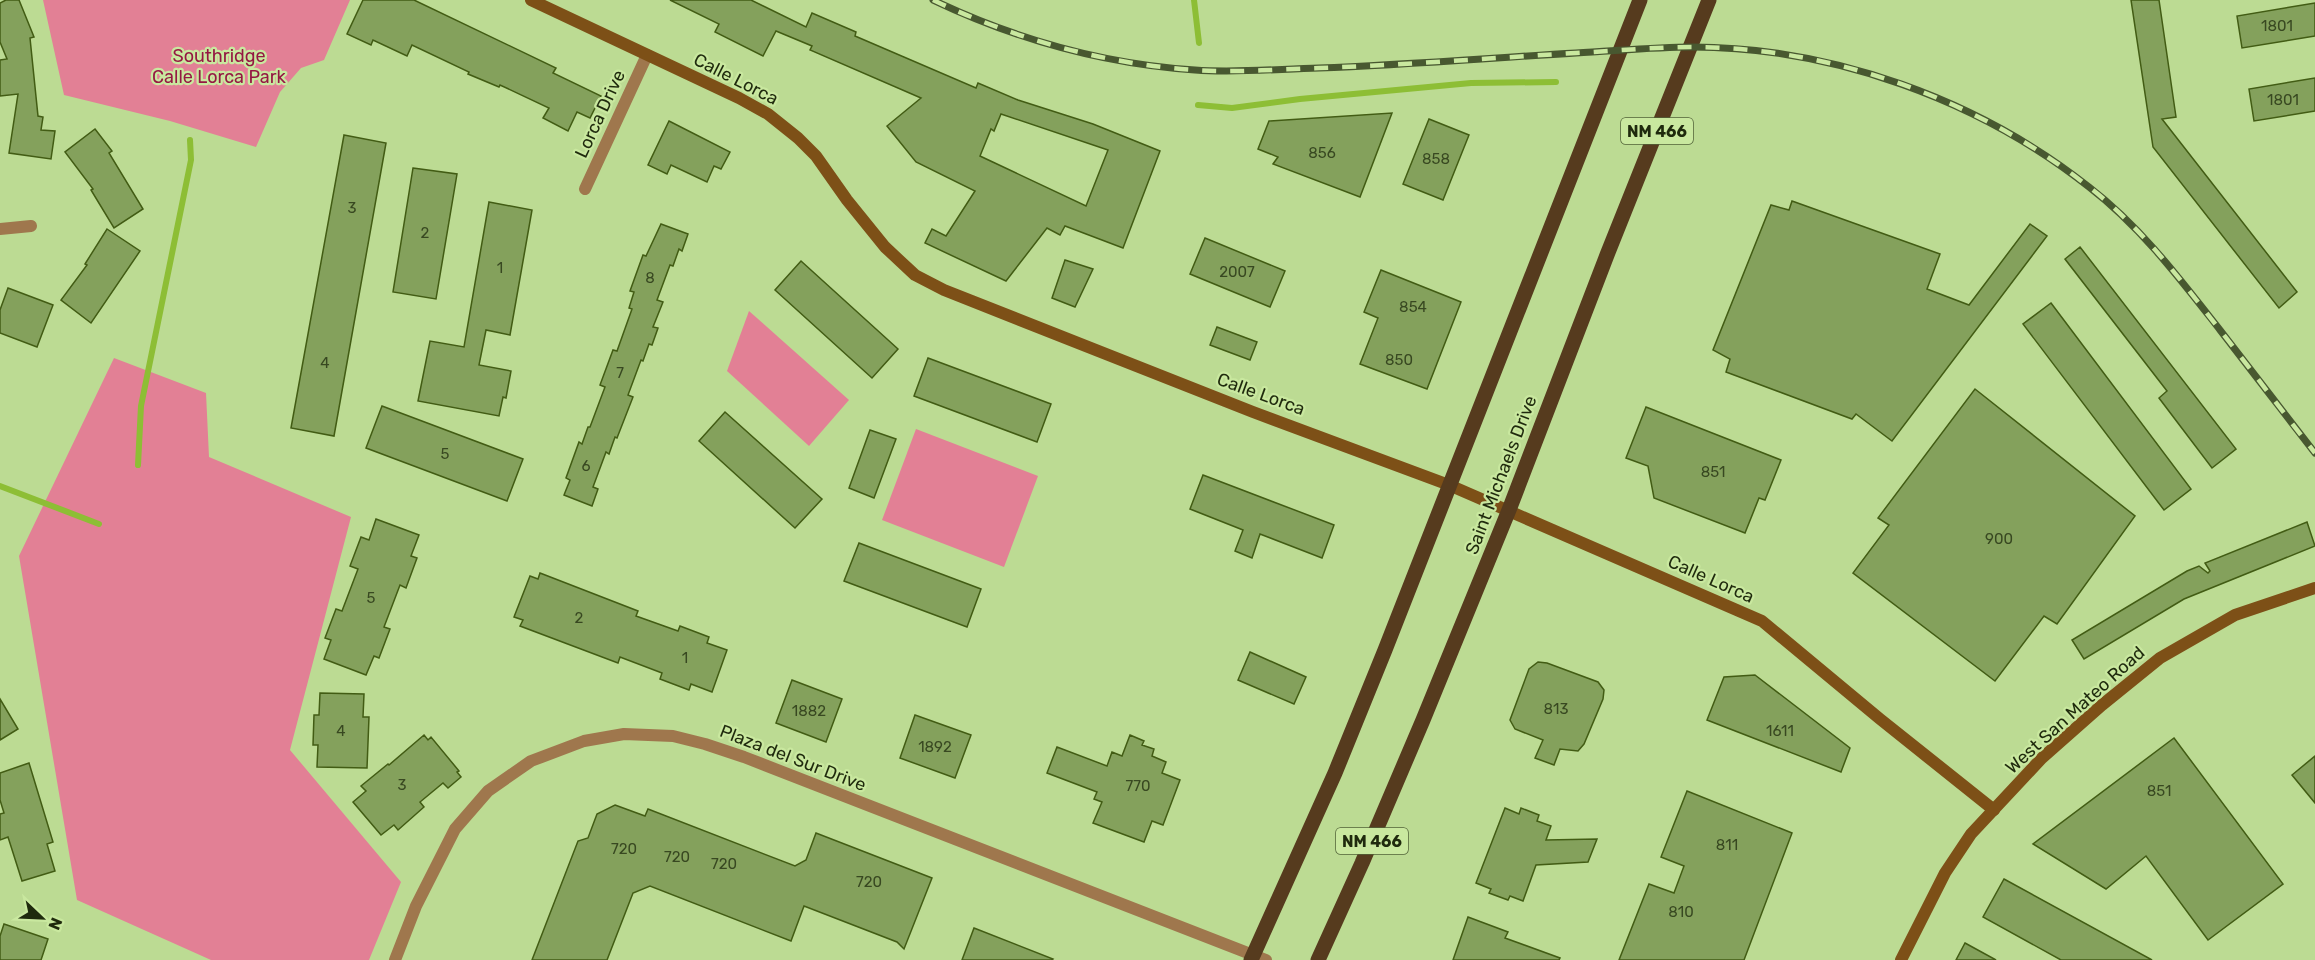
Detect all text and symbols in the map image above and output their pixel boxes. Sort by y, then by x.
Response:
house number: 1801 [2261,17,2293,35]
park label: Southridge Calle Lorca Park [152,45,287,88]
street label: Calle Lorca [690,48,782,110]
street label: Lorca Drive [570,67,630,161]
house number: 1801 [2267,91,2299,109]
road number: NM 466 [1621,118,1693,144]
house number: 856 [1308,144,1336,162]
house number: 858 [1422,150,1450,168]
house number: 3 [347,199,357,217]
house number: 2 [421,224,430,242]
house number: 1 [497,259,503,277]
house number: 2007 [1219,263,1255,281]
house number: 8 [645,269,655,287]
house number: 854 [1399,298,1427,316]
house number: 850 [1385,351,1413,369]
house number: 4 [320,354,330,372]
house number: 7 [616,364,624,382]
street label: Calle Lorca [1214,368,1308,420]
street label: Saint Michaels Drive [1461,392,1541,558]
house number: 5 [441,445,450,463]
house number: 6 [581,457,591,475]
house number: 851 [1701,463,1725,481]
house number: 900 [1985,530,2013,548]
street label: Calle Lorca [1665,550,1757,608]
house number: 5 [367,589,376,607]
house number: 2 [575,609,584,627]
street label: West San Mateo Road [2001,642,2149,778]
house number: 1 [682,649,688,667]
house number: 813 [1544,700,1568,718]
house number: 1882 [792,702,826,720]
street label: Plaza del Sur Drive [717,720,869,796]
house number: 4 [336,722,346,740]
house number: 1611 [1766,722,1794,740]
house number: 1892 [918,738,952,756]
house number: 3 [397,776,407,794]
house number: 770 [1126,777,1150,795]
house number: 851 [2147,782,2171,800]
road number: NM 466 [1336,828,1408,854]
house number: 811 [1716,836,1738,854]
house number: 720 [611,840,637,858]
house number: 720 [664,848,690,866]
house number: 720 [711,855,737,873]
house number: 720 [856,873,882,891]
north arrow [12,888,72,948]
house number: 810 [1668,903,1694,921]
text: N [44,915,66,933]

